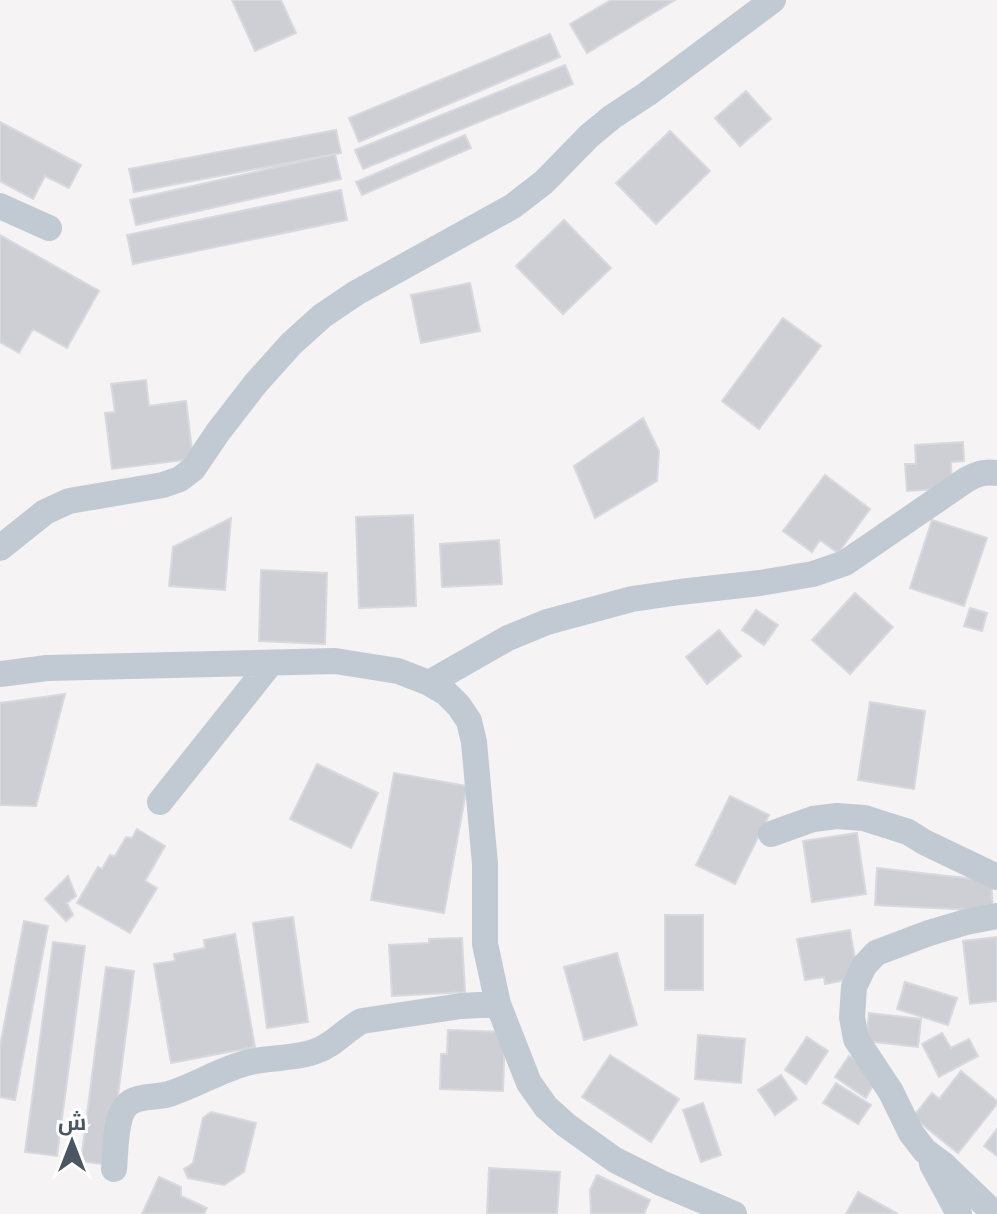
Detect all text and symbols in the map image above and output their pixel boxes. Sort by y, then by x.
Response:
north arrow [32,1102,112,1182]
text: ش [58,1109,86,1136]

